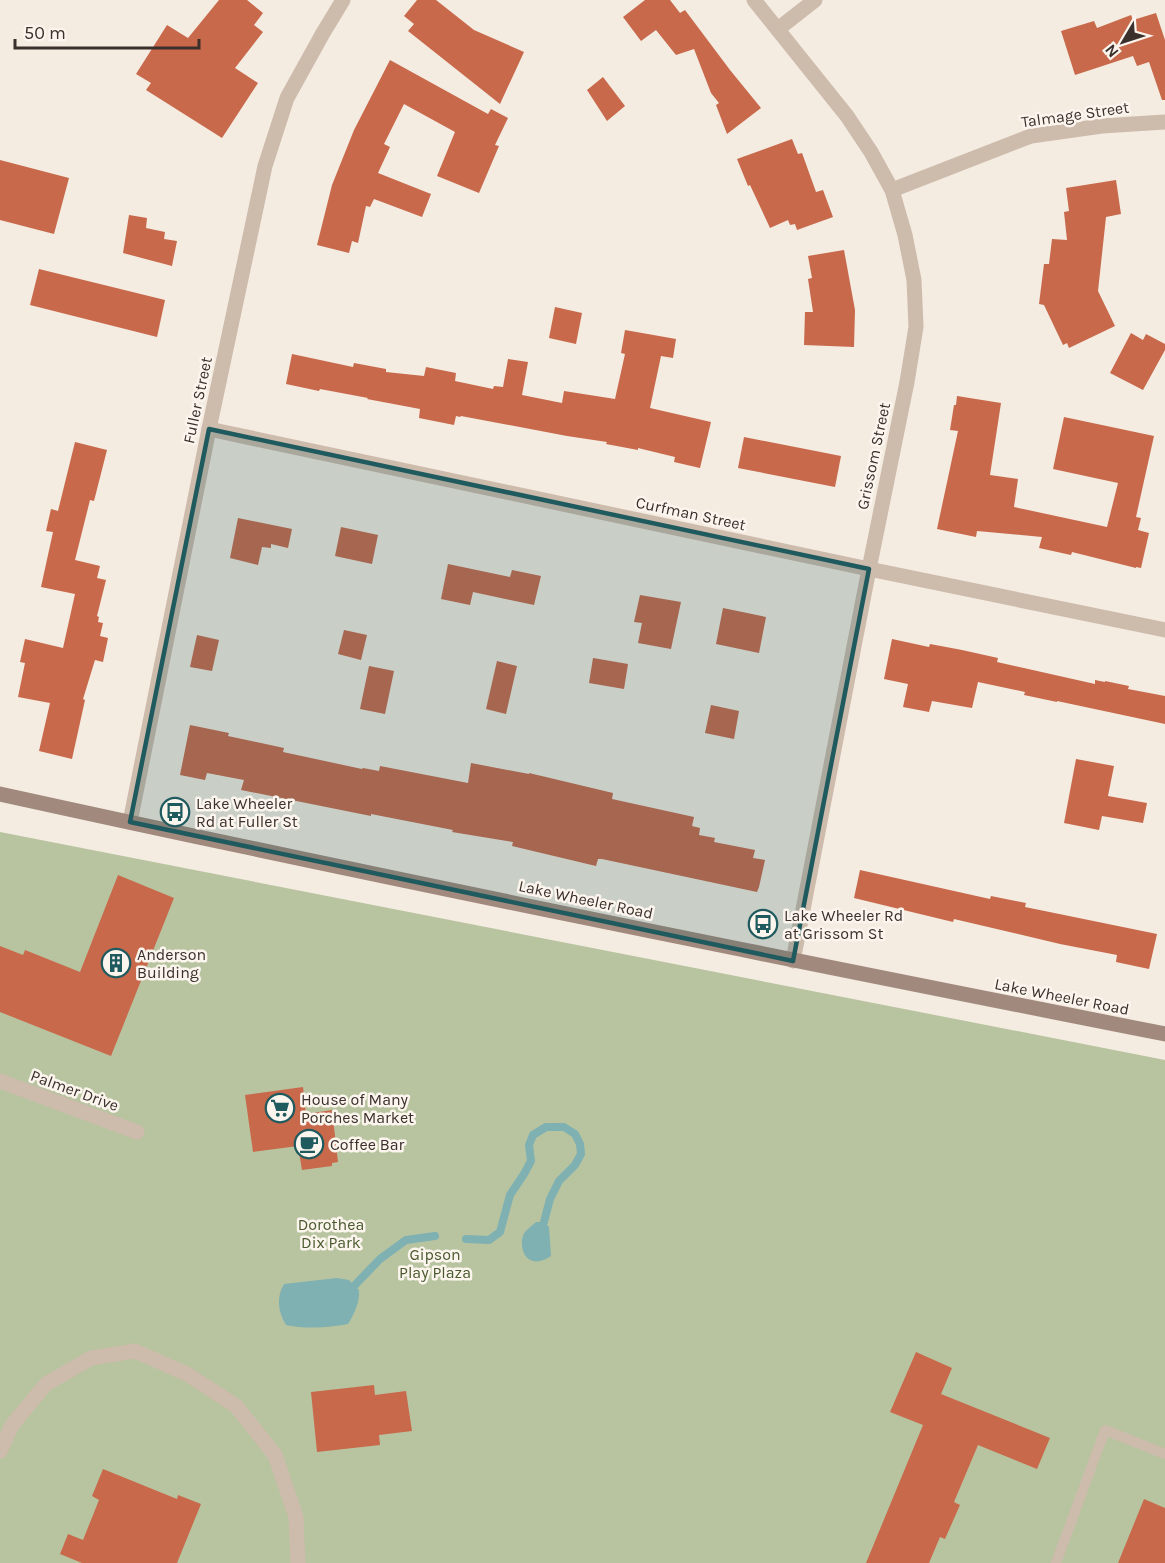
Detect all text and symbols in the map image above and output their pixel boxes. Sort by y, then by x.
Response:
scale bar [15,12,200,50]
north arrow [1093,12,1153,72]
text: 50 m [24,22,66,44]
text: N [1101,41,1123,62]
street label: Talmage Street [1020,98,1130,131]
street label: Fuller Street [179,355,216,445]
street label: Grissom Street [853,401,894,511]
street label: Curfman Street [634,493,748,534]
place label: Lake Wheeler Rd at Fuller St [196,794,298,831]
bus stop icon: Lake Wheeler Rd at Fuller St [159,796,191,828]
street label: Lake Wheeler Road [517,876,655,923]
place label: Lake Wheeler Rd at Grissom St [784,906,903,943]
bus stop icon: Lake Wheeler Rd at Grissom St [747,908,779,940]
place label: Anderson Building [137,945,206,982]
building icon: Anderson Building [100,947,132,979]
street label: Lake Wheeler Road [993,974,1131,1019]
street label: Palmer Drive [28,1066,121,1115]
place label: House of Many Porches Market [301,1090,414,1127]
supermarket icon: House of Many Porches Market [264,1092,296,1124]
cafe icon: Coffee Bar [293,1128,325,1160]
place label: Coffee Bar [330,1135,404,1154]
park label: Dorothea Dix Park [298,1215,364,1252]
park label: Gipson Play Plaza [399,1245,471,1282]

